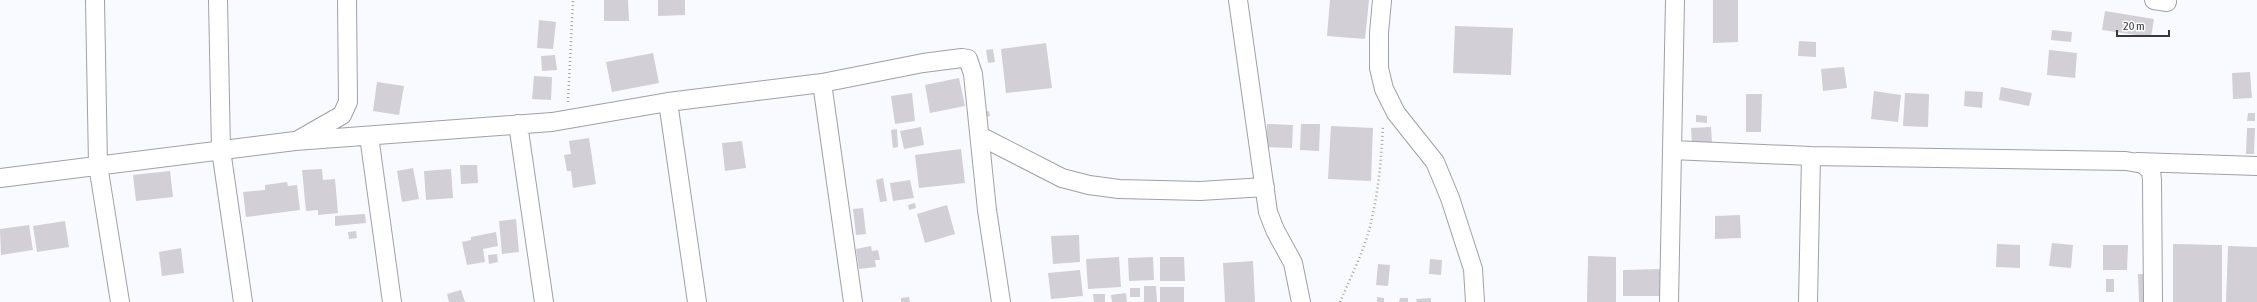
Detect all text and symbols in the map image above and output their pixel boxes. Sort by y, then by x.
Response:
scale bar [2117,12,2169,38]
text: 20 m [2123,19,2145,33]

